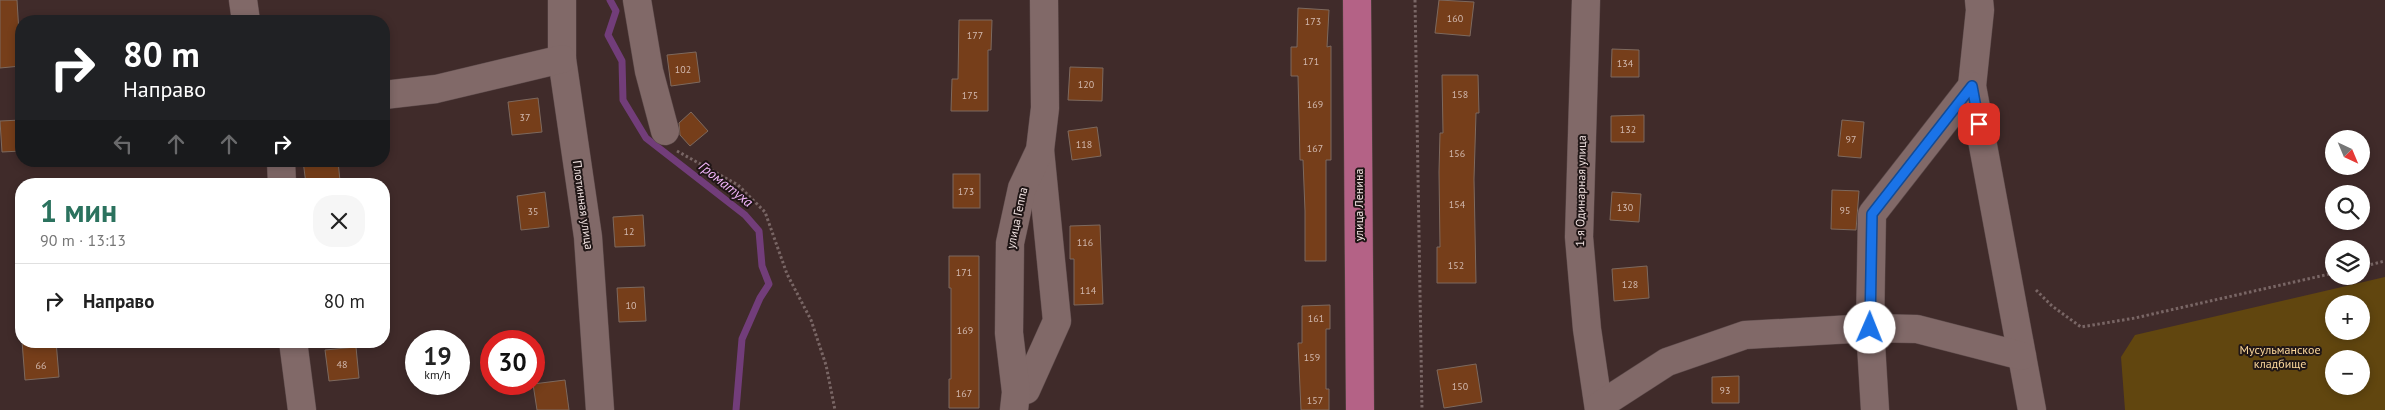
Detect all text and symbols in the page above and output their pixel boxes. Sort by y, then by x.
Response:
house number: 160 [1447,12,1464,25]
house number: 173 [1305,15,1321,28]
house number: 177 [967,29,983,42]
text: 80 m [123,31,200,77]
icon: right [40,35,105,100]
house number: 171 [1303,55,1319,68]
house number: 134 [1617,57,1634,70]
house number: 102 [675,63,691,76]
text: Направо [123,75,206,103]
house number: 120 [1078,78,1095,91]
house number: 158 [1452,88,1468,101]
house number: 175 [962,89,978,102]
house number: 169 [1307,98,1323,111]
pin [1958,103,2000,145]
icon: arrive [1965,110,1993,138]
house number: 37 [520,111,530,124]
house number: 132 [1620,123,1636,136]
icon: left [109,130,137,158]
icon: ahead [162,130,190,158]
icon: ahead [215,130,243,158]
icon: right [268,130,296,158]
north arrow [2325,130,2370,175]
map controls [2325,130,2370,395]
house number: 97 [1846,133,1856,146]
street label: 1-я Одинарная улица [1572,135,1589,247]
house number: 118 [1076,138,1092,151]
house number: 167 [1307,142,1323,155]
house number: 156 [1449,147,1465,160]
water label: Громатуха [695,157,757,211]
street label: Плотинная улица [570,159,597,251]
street label: улица Ленина [1351,169,1366,241]
house number: 173 [958,185,974,198]
button: search [2325,185,2370,230]
street label: улица Геппа [1003,186,1030,250]
text: 1 мин [40,191,117,230]
button: close [313,195,365,247]
house number: 154 [1449,198,1466,211]
house number: 130 [1617,201,1634,214]
house number: 95 [1840,204,1850,217]
house number: 35 [528,205,538,218]
house number: 12 [624,225,634,238]
text: 90 m · 13:13 [40,230,126,250]
house number: 116 [1077,236,1093,249]
button: layers [2325,240,2370,285]
house number: 152 [1448,259,1464,272]
house number: 171 [956,266,972,279]
house number: 128 [1622,278,1638,291]
house number: 114 [1080,284,1097,297]
icon: right [40,287,68,315]
text: Направо [83,289,154,313]
text: 80 m [324,289,365,313]
button: + [2325,295,2370,340]
house number: 10 [626,299,637,312]
position arrow [1843,301,1895,353]
house number: 161 [1308,312,1324,325]
house number: 169 [957,324,973,337]
speed limit sign: 30 [480,330,545,395]
text: 19 [423,340,452,372]
park label: Мусульманское кладбище [2239,342,2321,371]
button: − [2325,350,2370,395]
house number: 159 [1304,351,1320,364]
house number: 48 [337,358,347,371]
house number: 66 [36,359,46,372]
text: km/h [424,367,451,382]
house number: 150 [1452,380,1469,393]
house number: 93 [1720,384,1730,397]
house number: 167 [956,387,972,400]
house number: 157 [1307,394,1323,407]

